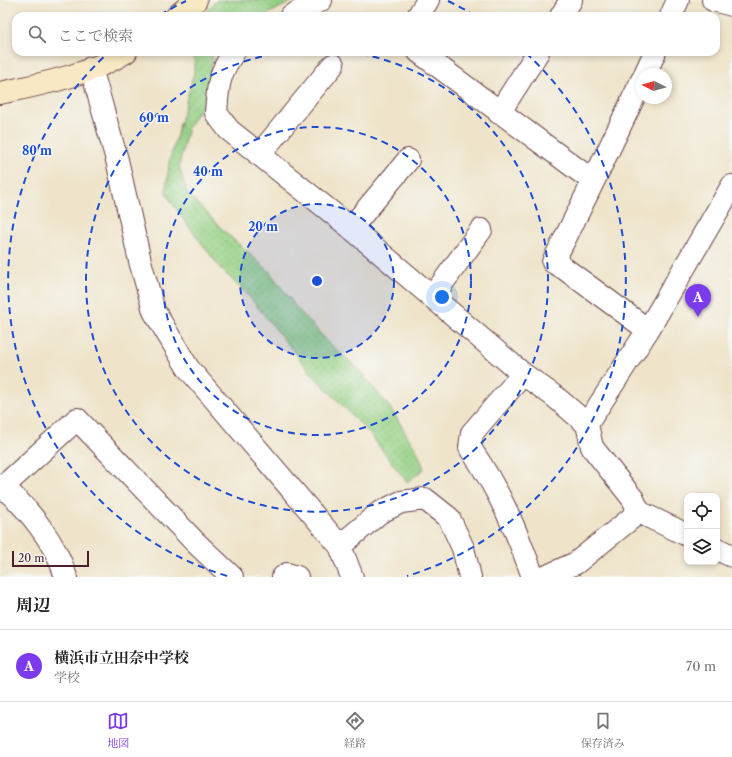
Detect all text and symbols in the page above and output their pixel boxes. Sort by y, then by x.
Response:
search box [12,12,720,56]
icon: search [26,23,48,45]
text: ここで検索 [58,26,133,45]
north arrow [636,68,672,104]
text: 60 m [139,110,169,125]
text: 80 m [22,143,52,158]
text: 40 m [193,164,223,179]
text: 20 m [248,219,278,234]
centre of rings [310,274,324,288]
pin: A [685,284,711,317]
your location [432,287,452,307]
map controls [684,493,720,565]
button: locate [684,493,720,529]
button: layers [684,529,720,565]
scale bar [12,549,89,568]
text: 20 m [18,551,44,565]
text: 周辺 [16,595,50,615]
text: 横浜市立田奈中学校 [54,648,189,667]
text: A [24,658,34,674]
text: 70 m [686,658,716,674]
text: 学校 [54,669,80,685]
tab: 地図 [107,710,129,750]
tab: 経路 [344,710,366,750]
tab: 保存済み [581,710,625,750]

